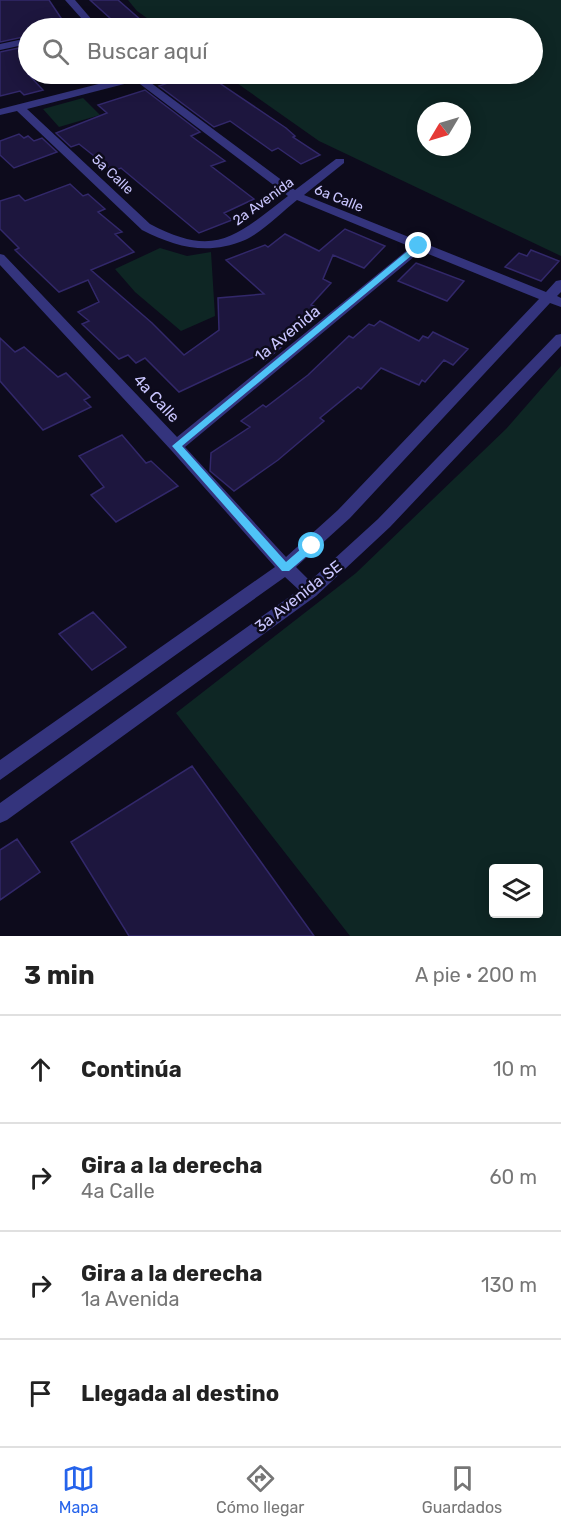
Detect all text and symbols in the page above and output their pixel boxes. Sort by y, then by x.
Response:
search box [18,18,543,84]
icon: search [39,35,72,68]
text: Buscar aquí [87,38,208,65]
north arrow [417,102,471,156]
street label: 5a Calle [88,151,137,198]
street label: 2a Avenida [229,174,297,229]
street label: 6a Calle [312,181,366,216]
route end [405,232,431,258]
street label: 1a Avenida [251,301,324,366]
street label: 4a Calle [130,370,184,426]
route start [298,532,324,558]
street label: 3a Avenida SE [251,557,346,636]
map controls [489,864,543,918]
button: layers [489,864,543,918]
text: 3 min [24,960,95,991]
text: A pie · 200 m [415,963,537,987]
icon: ahead [24,1053,57,1086]
text: Continúa [81,1056,182,1083]
text: 10 m [493,1057,537,1081]
text: Gira a la derecha [81,1152,262,1179]
icon: right [24,1161,57,1194]
text: 60 m [490,1165,537,1189]
text: 4a Calle [81,1179,155,1203]
text: Gira a la derecha [81,1260,262,1287]
icon: right [24,1269,57,1302]
text: 130 m [481,1273,537,1297]
text: 1a Avenida [81,1287,180,1311]
icon: arrive [24,1377,57,1410]
text: Llegada al destino [81,1380,279,1407]
tab: Mapa [59,1462,99,1517]
tab: Cómo llegar [216,1462,304,1517]
tab: Guardados [422,1462,502,1517]

